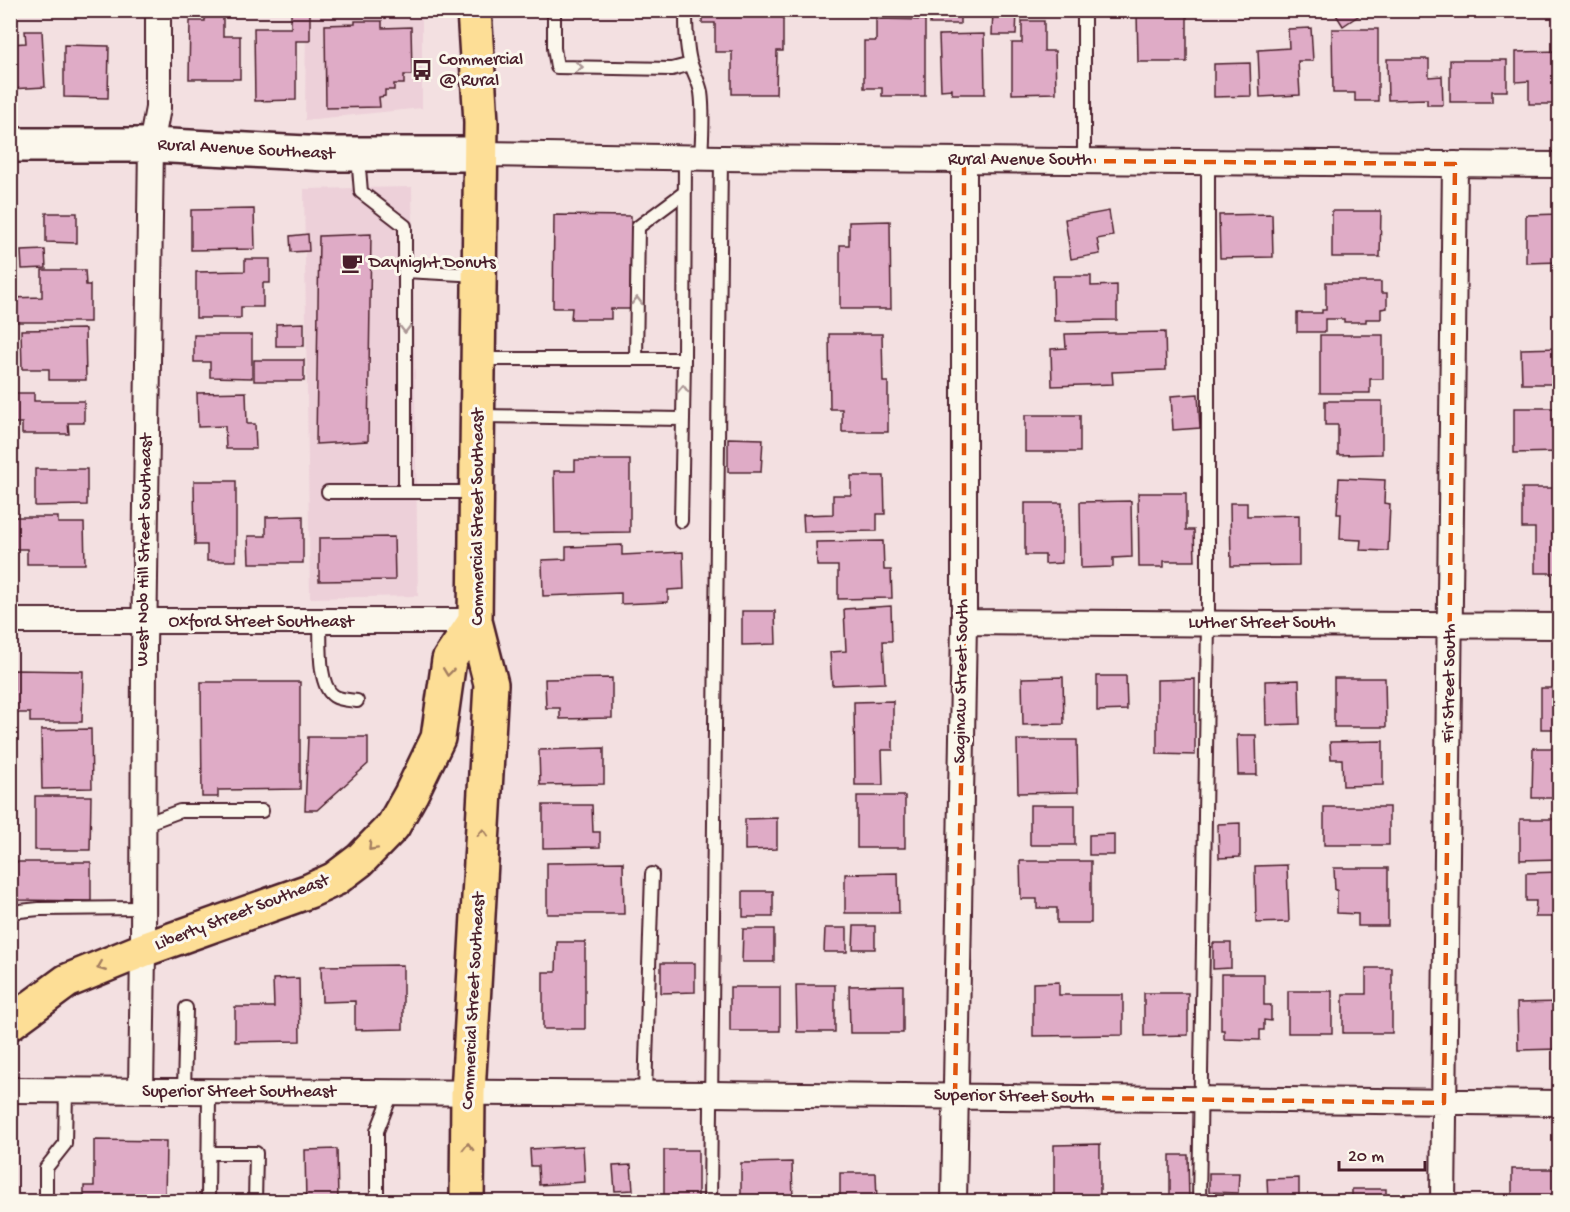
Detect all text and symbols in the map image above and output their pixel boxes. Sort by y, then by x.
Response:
place label: Commercial @ Rural [439,50,523,92]
bus stop icon: Commercial @ Rural [410,58,434,82]
one-way arrow [575,61,584,74]
street label: Rural Avenue Southeast [157,135,337,165]
street label: Rural Avenue South [948,150,1092,171]
cafe icon: Daynight Donuts [340,251,364,275]
place label: Daynight Donuts [368,253,497,274]
one-way arrow [631,296,643,305]
one-way arrow [399,325,411,334]
one-way arrow [677,384,690,393]
street label: Commercial Street Southeast [468,407,489,626]
street label: West Nob Hill Street Southeast [132,432,158,667]
street label: Saginaw Street South [950,598,974,763]
street label: Oxford Street Southeast [168,612,355,633]
street label: Luther Street South [1188,613,1336,634]
street label: Fir Street South [1438,623,1462,744]
one-way arrow [442,667,454,676]
one-way arrow [476,829,489,838]
one-way arrow [369,840,380,851]
street label: Liberty Street Southeast [152,869,334,956]
street label: Commercial Street Southeast [458,890,490,1110]
one-way arrow [96,960,107,972]
street label: Superior Street Southeast [142,1082,338,1103]
street label: Superior Street South [934,1085,1095,1109]
scale bar [1339,1134,1424,1172]
one-way arrow [462,1143,474,1152]
text: 20 m [1348,1147,1384,1168]

